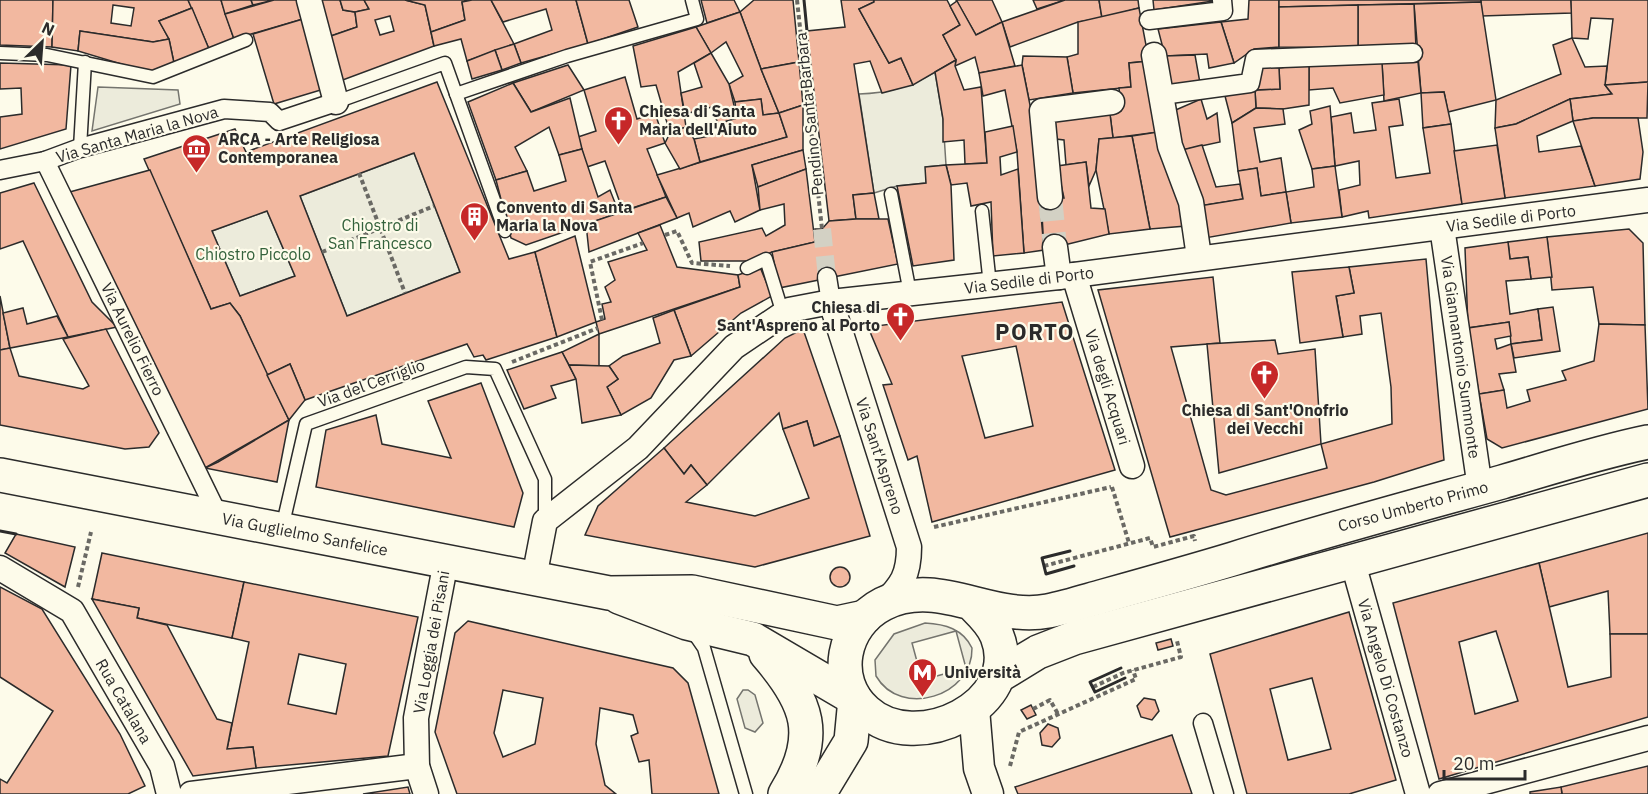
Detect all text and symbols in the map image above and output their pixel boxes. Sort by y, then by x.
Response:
north arrow [12,12,72,72]
text: N [39,17,58,40]
street label: Pendino Santa Barbara [790,31,828,197]
street label: Via Santa Maria la Nova [54,101,221,167]
place label: Chiesa di Santa Maria dell'Aiuto [639,101,757,139]
church icon: Chiesa di Santa Maria dell'Aiuto [602,104,634,146]
place label: ARCA - Arte Religiosa Contemporanea [218,129,380,167]
museum icon: ARCA - Arte Religiosa Contemporanea [181,132,213,174]
place label: Convento di Santa Maria la Nova [496,197,633,235]
building icon: Convento di Santa Maria la Nova [459,200,491,242]
street label: Via Sedile di Porto [1445,200,1577,236]
park label: Chiostro di San Francesco [328,215,432,253]
park label: Chiostro Piccolo [195,244,311,264]
street label: Via Giannantonio Summonte [1437,254,1485,460]
street label: Via Sedile di Porto [963,262,1095,298]
street label: Via Aurelio Fierro [97,279,169,399]
place label: Chiesa di Sant'Aspreno al Porto [717,297,880,335]
church icon: Chiesa di Sant'Aspreno al Porto [885,300,917,342]
district label: PORTO [995,317,1075,346]
street label: Via degli Acquari [1081,327,1135,447]
street label: Via del Cerriglio [315,354,427,412]
church icon: Chiesa di Sant'Onofrio dei Vecchi [1249,358,1281,400]
street label: Via Sant'Aspreno [852,395,908,517]
place label: Chiesa di Sant'Onofrio dei Vecchi [1181,400,1349,438]
street label: Corso Umberto Primo [1336,476,1490,536]
street label: Via Guglielmo Sanfelice [220,508,390,560]
street label: Via Loggia dei Pisani [409,569,453,715]
street label: Via Angelo Di Costanzo [1354,596,1418,760]
street label: Rua Catalana [92,655,157,747]
metro station icon: Università [907,656,939,698]
place label: Università [944,662,1021,682]
scale bar [1444,743,1525,781]
text: 20 m [1453,752,1495,775]

